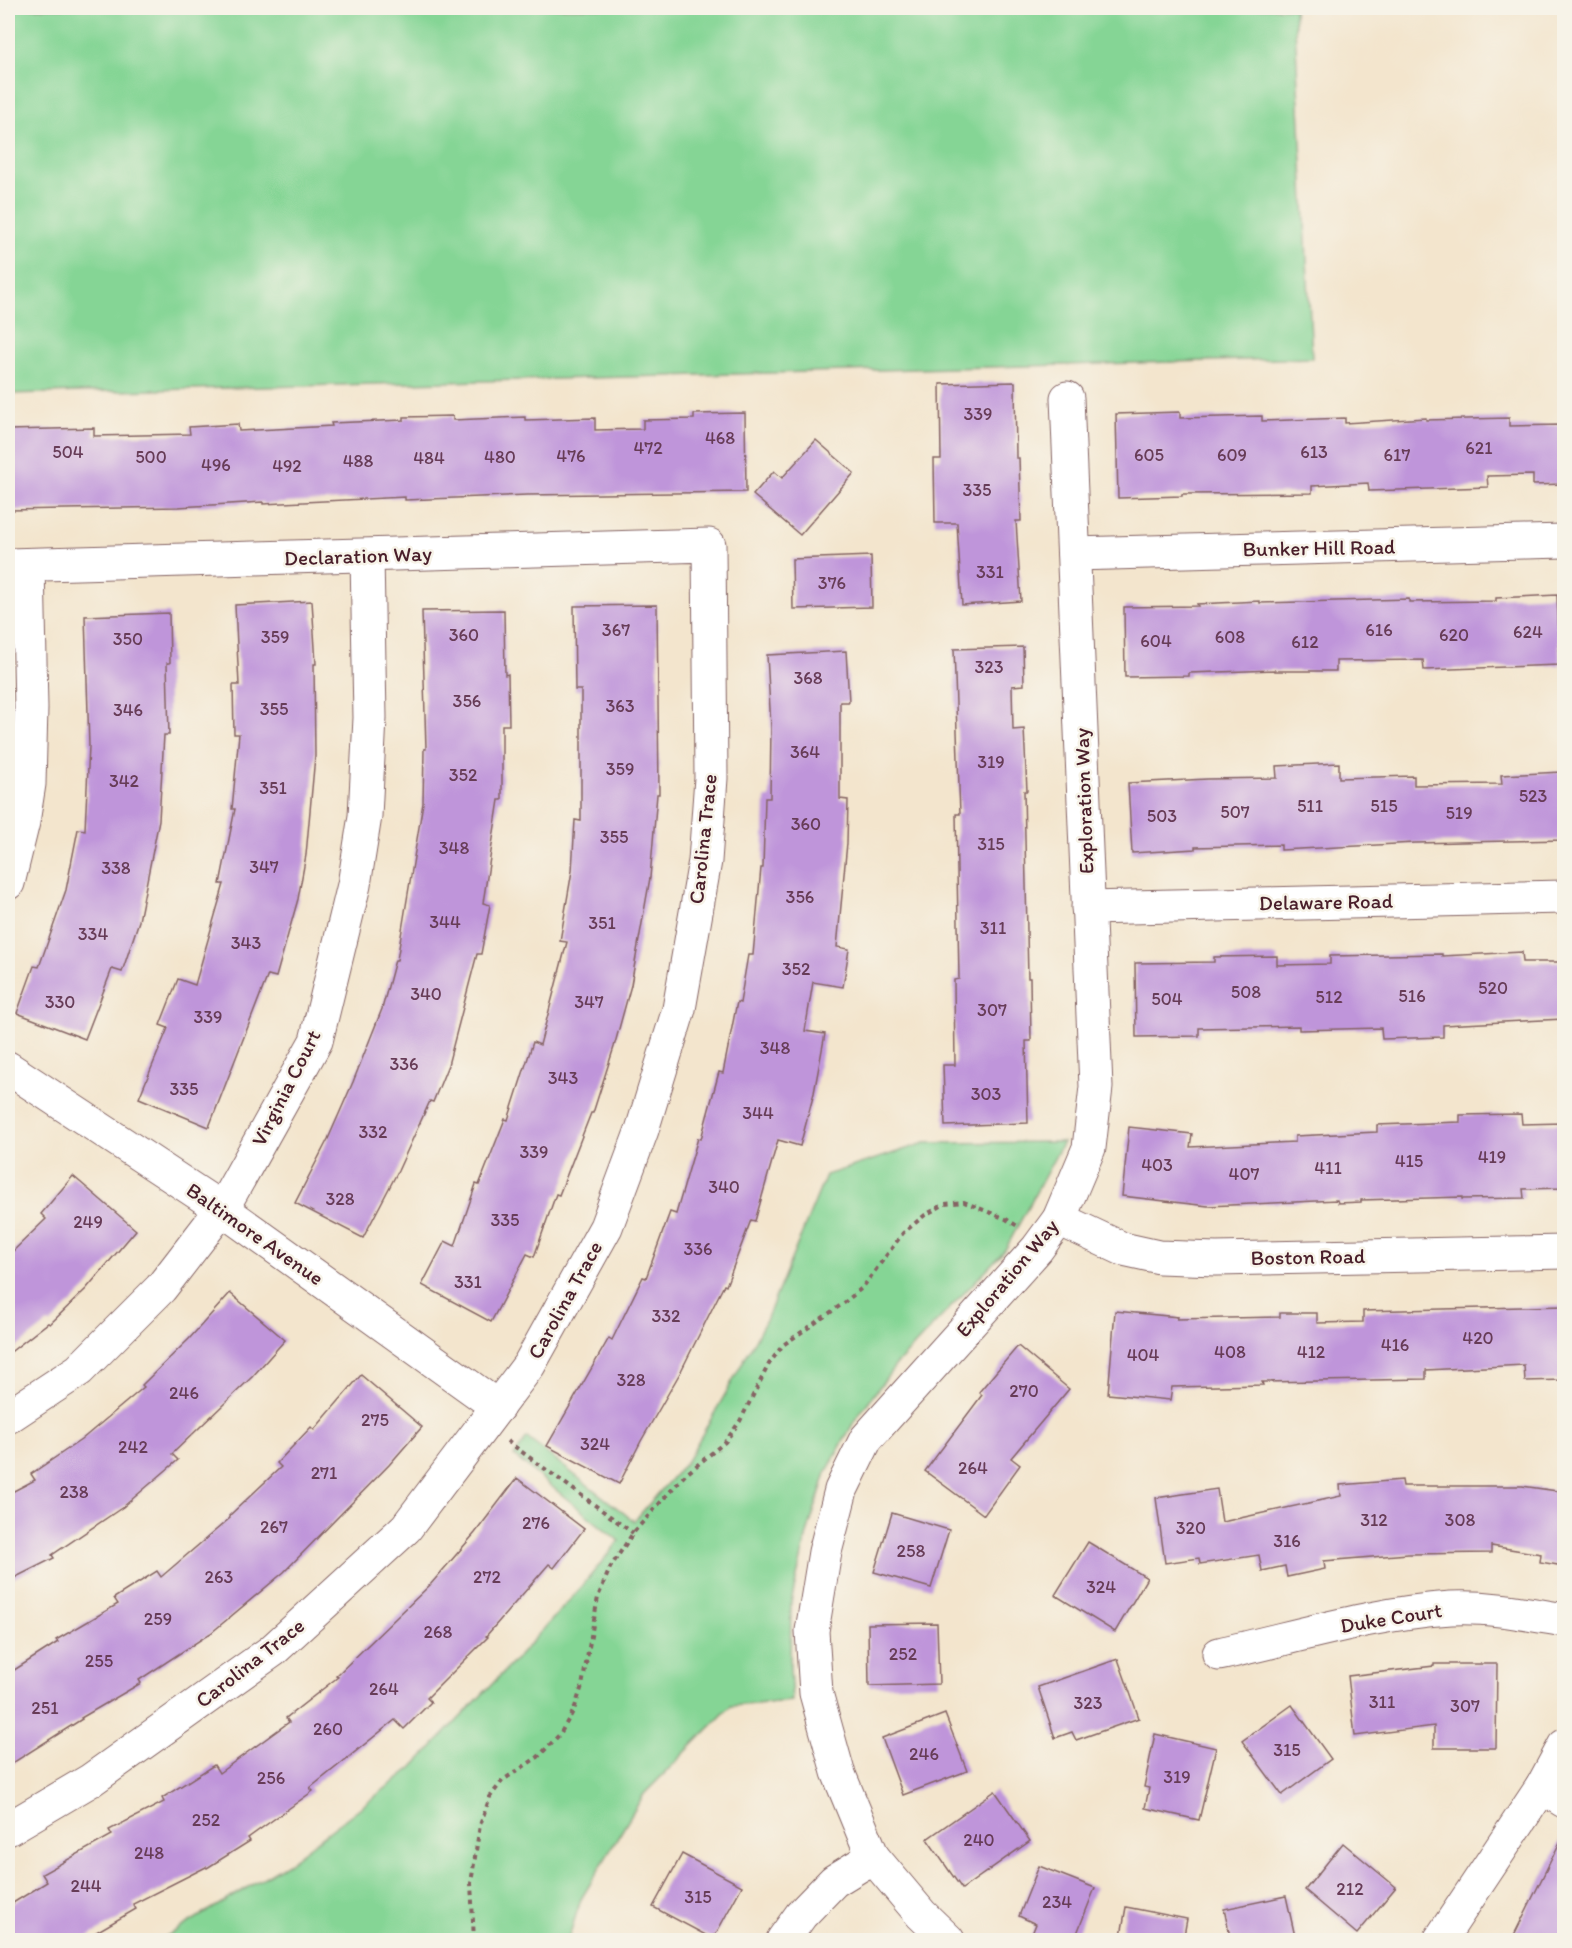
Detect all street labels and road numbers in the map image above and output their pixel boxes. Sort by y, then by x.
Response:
street label: Bunker Hill Road [1242,534,1396,561]
street label: Declaration Way [284,540,432,571]
street label: Exploration Way [1068,727,1099,874]
street label: Carolina Trace [683,773,722,905]
street label: Delaware Road [1259,888,1394,915]
street label: Virginia Court [246,1025,326,1150]
street label: Baltimore Avenue [182,1177,329,1290]
street label: Exploration Way [950,1214,1063,1342]
street label: Carolina Trace [522,1236,607,1363]
street label: Boston Road [1250,1243,1366,1270]
street label: Duke Court [1338,1597,1444,1638]
street label: Carolina Trace [190,1612,309,1713]

